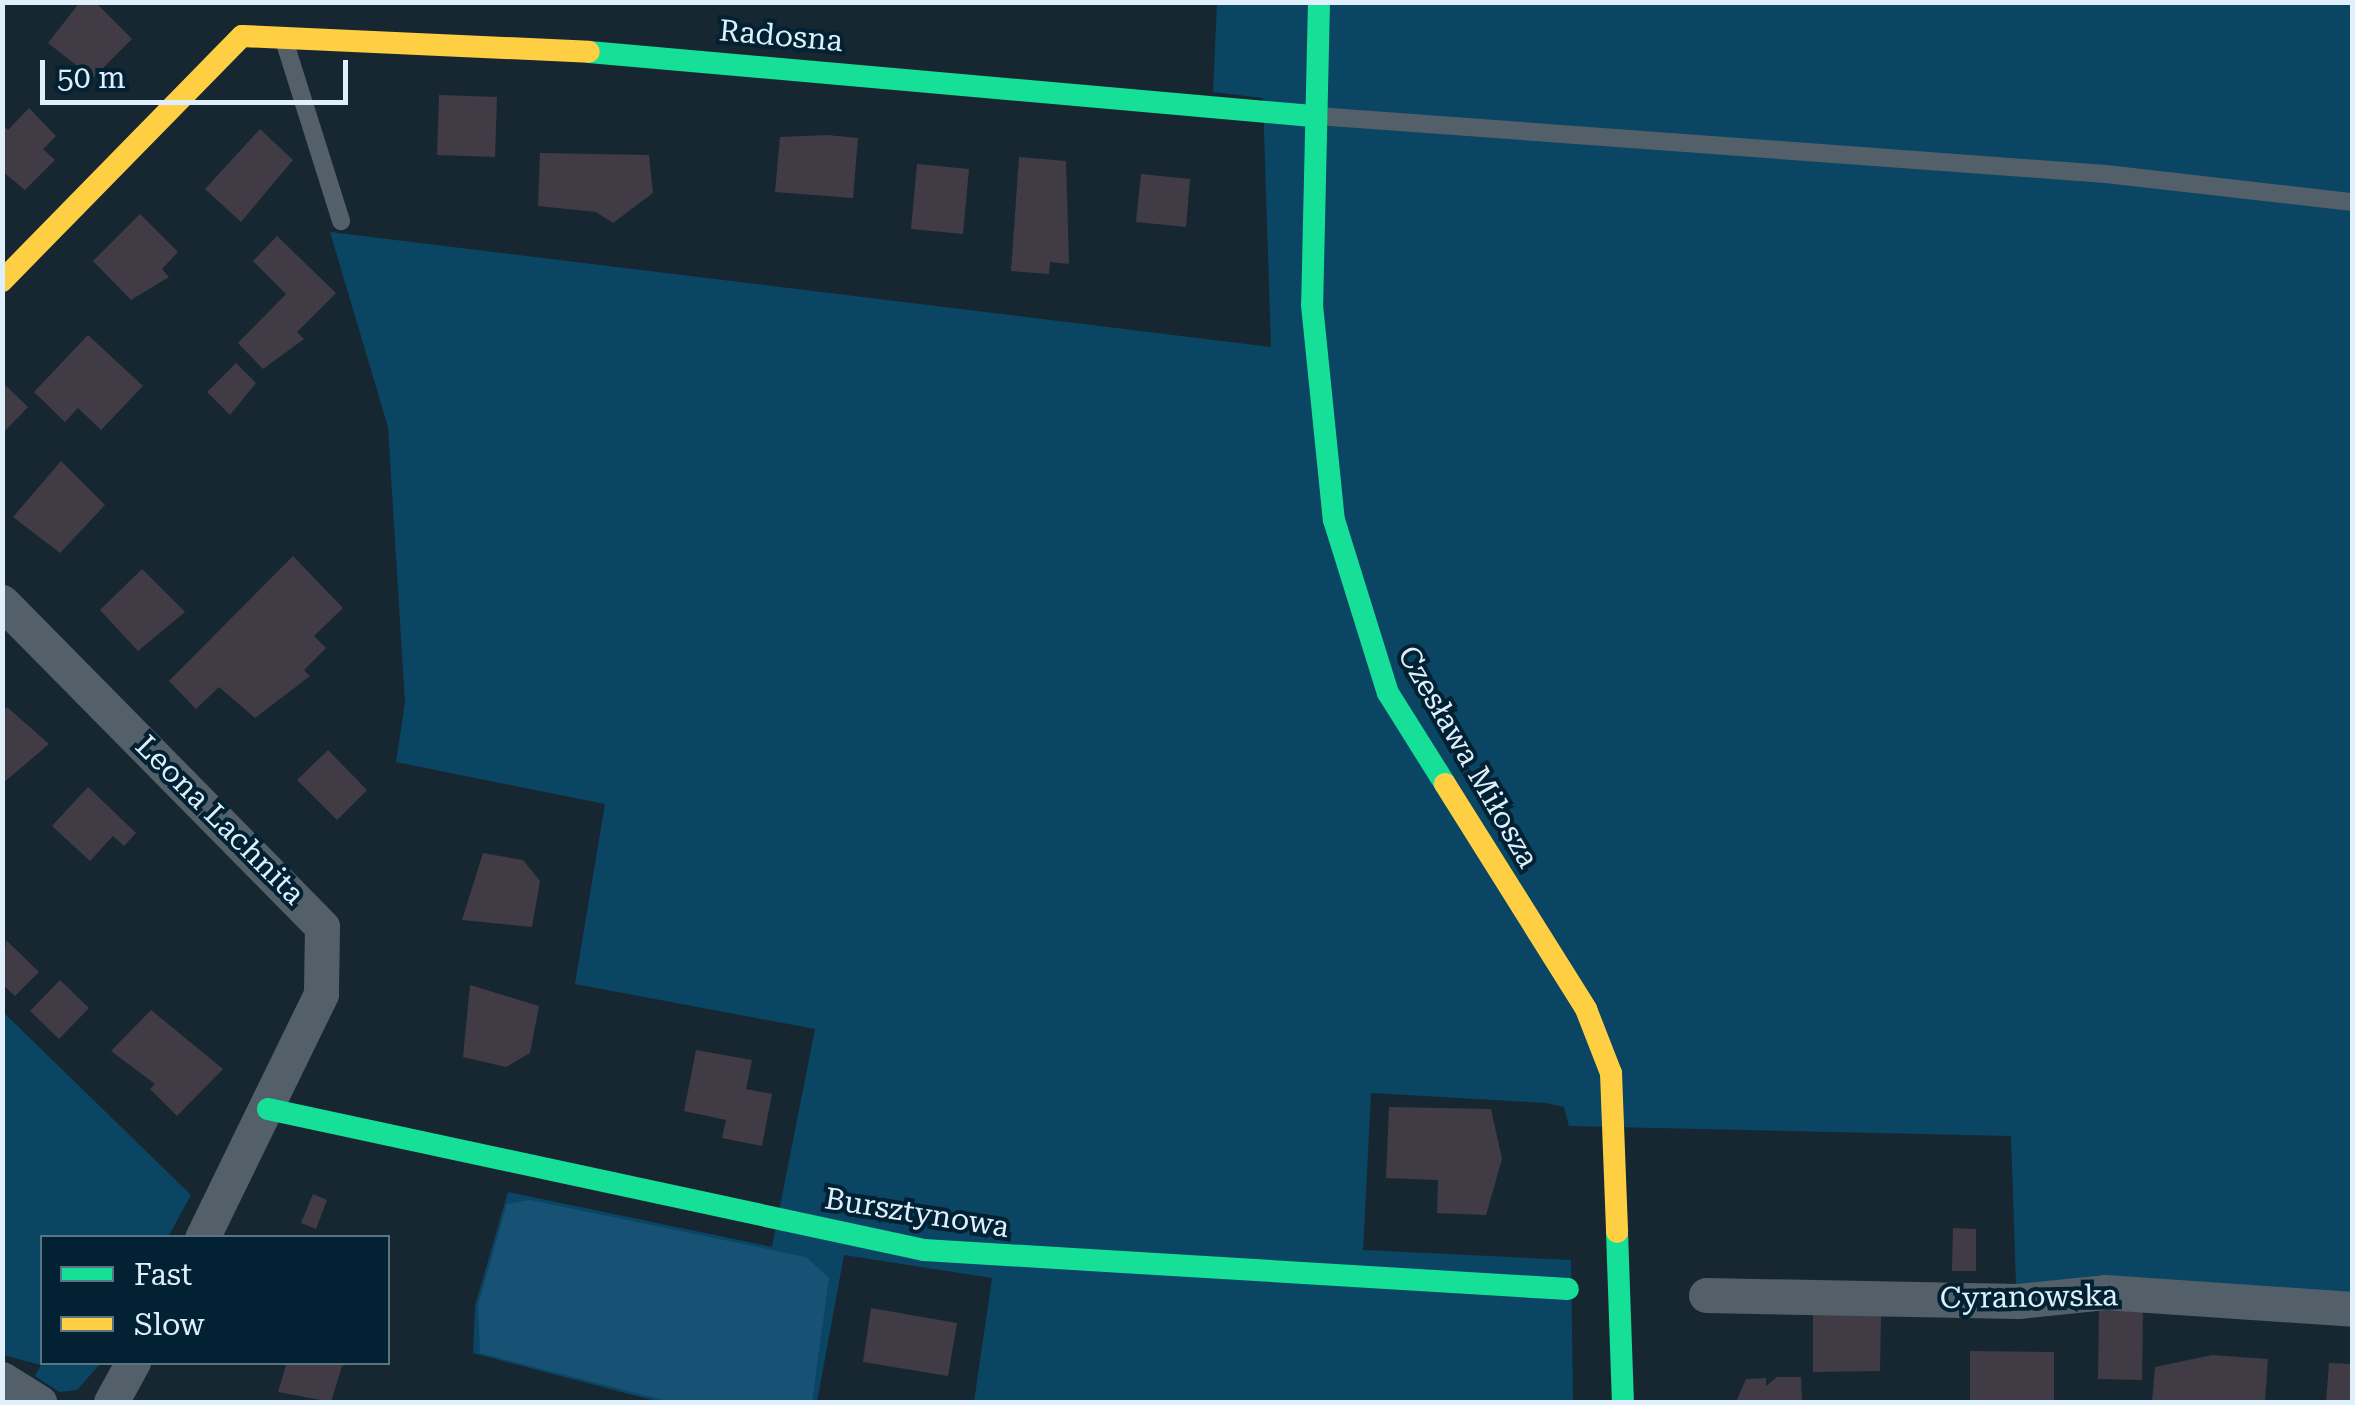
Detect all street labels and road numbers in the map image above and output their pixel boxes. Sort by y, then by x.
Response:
street label: Radosna [718,13,844,59]
street label: Czesława Miłosza [1390,640,1546,874]
street label: Leona Lachnita [128,728,312,912]
street label: Bursztynowa [822,1181,1012,1245]
street label: Cyranowska [1940,1277,2118,1317]

